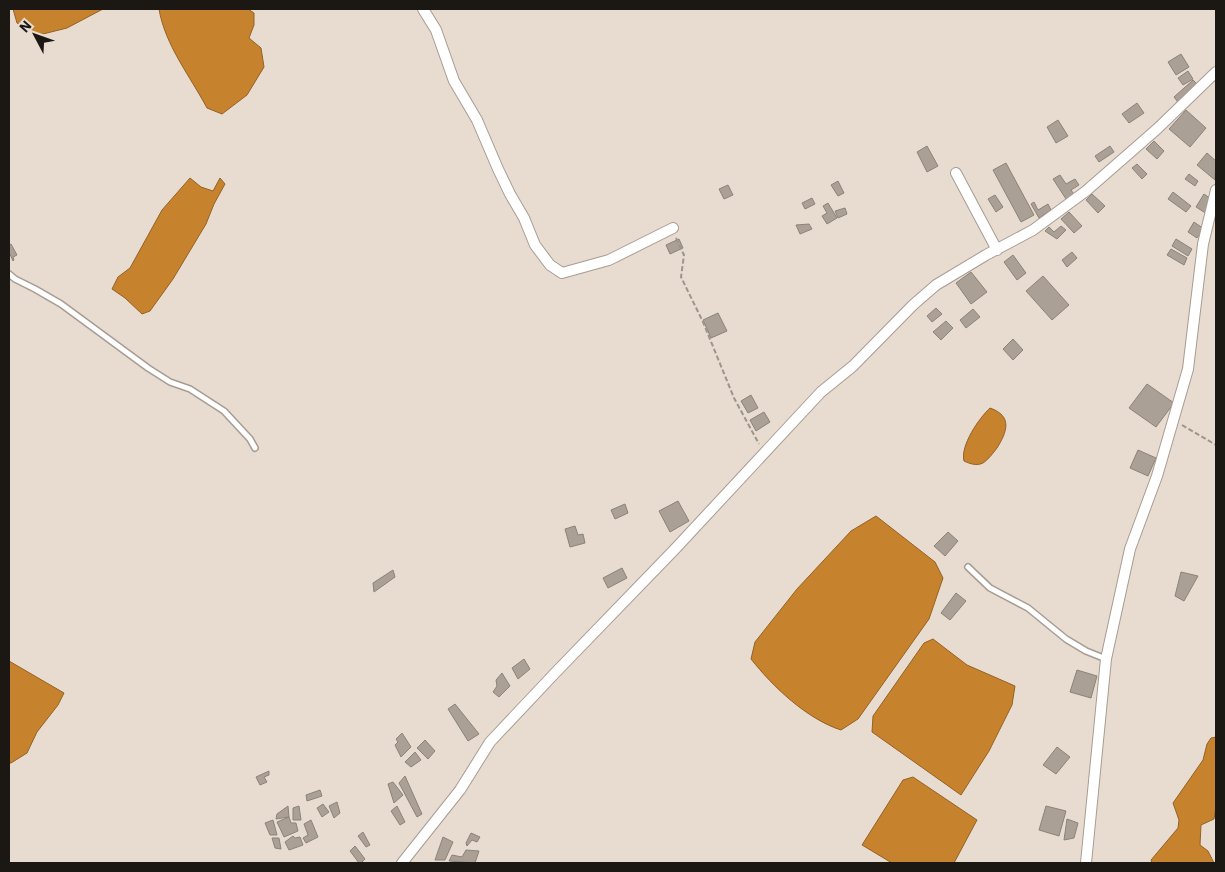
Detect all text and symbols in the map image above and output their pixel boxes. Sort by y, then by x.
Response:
north arrow [10,10,60,60]
text: N [15,17,35,36]

